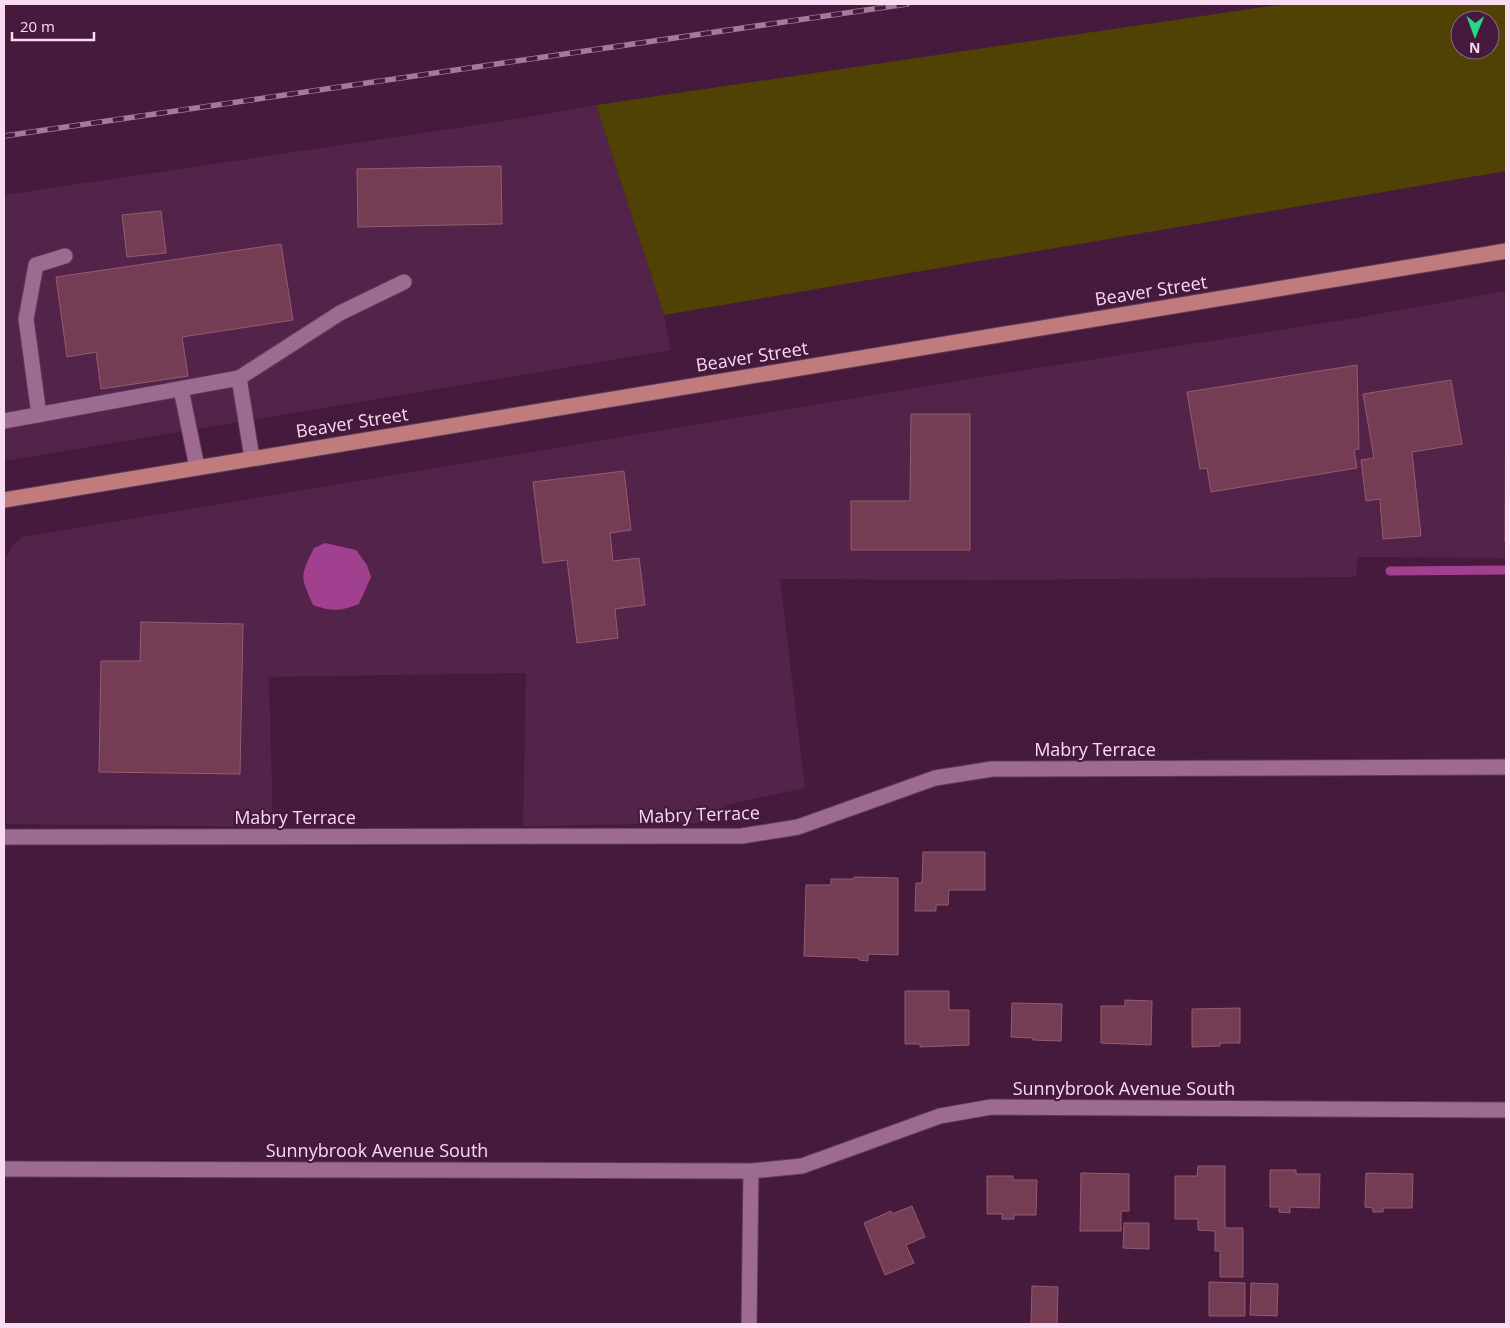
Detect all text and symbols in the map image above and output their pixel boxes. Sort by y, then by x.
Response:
scale bar [12,10,95,42]
north arrow [1450,10,1500,60]
text: 20 m [20,16,55,36]
text: N [1469,39,1481,58]
street label: Beaver Street [1093,269,1209,311]
street label: Beaver Street [694,335,810,377]
street label: Beaver Street [294,401,410,443]
street label: Mabry Terrace [1034,737,1156,761]
street label: Mabry Terrace [638,800,760,828]
street label: Mabry Terrace [234,805,356,829]
street label: Sunnybrook Avenue South [1013,1076,1235,1100]
street label: Sunnybrook Avenue South [266,1138,488,1162]

